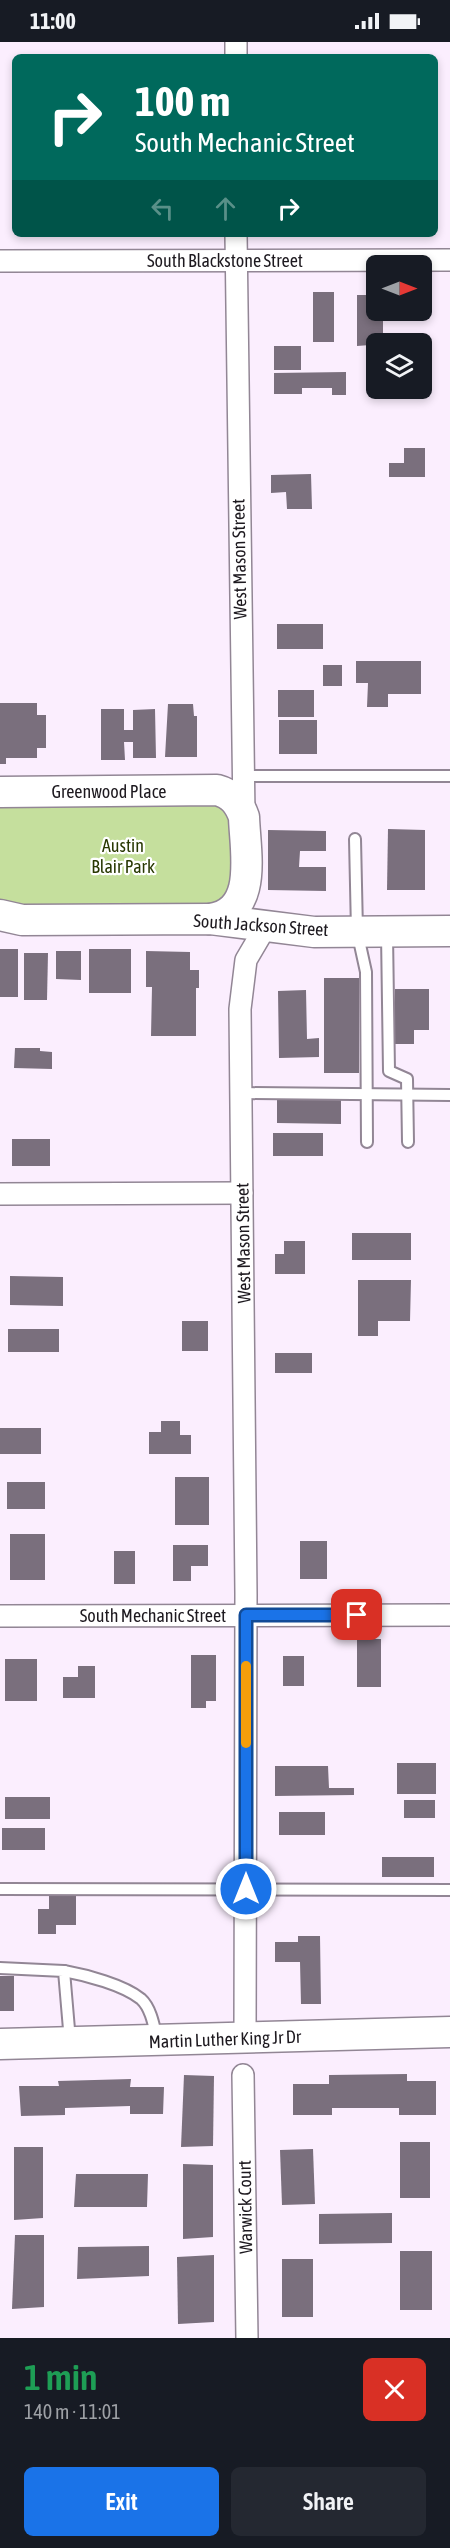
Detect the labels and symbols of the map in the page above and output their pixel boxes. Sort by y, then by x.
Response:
street label: South Blackstone Street [147,250,303,271]
north arrow [366,255,432,321]
street label: West Mason Street [227,499,251,619]
street label: Greenwood Place [51,781,167,802]
park label: Austin Blair Park [91,835,155,877]
street label: South Jackson Street [193,910,329,940]
street label: West Mason Street [231,1183,255,1303]
pin [331,1589,382,1640]
street label: South Mechanic Street [80,1605,226,1626]
position arrow [214,1857,278,1921]
street label: Martin Luther King Jr Dr [148,2026,302,2052]
street label: Warwick Court [234,2160,256,2254]

